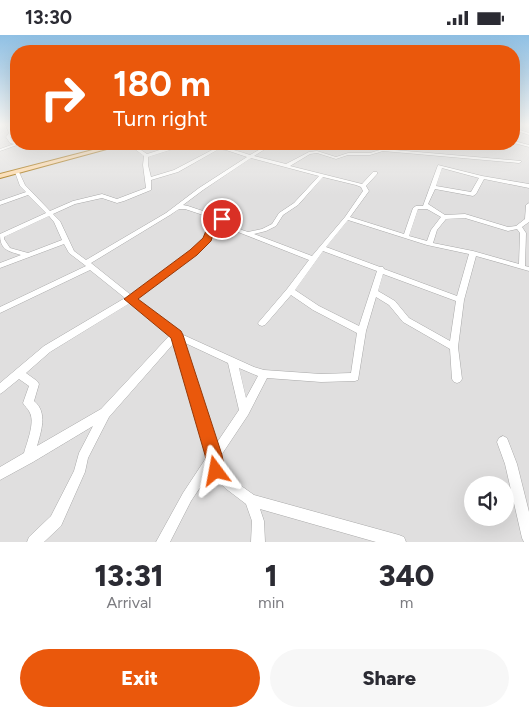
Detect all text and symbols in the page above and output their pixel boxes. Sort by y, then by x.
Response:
text: 13:30 [25,6,72,29]
text: 180 m [113,63,211,105]
icon: right [30,65,95,130]
text: Turn right [113,105,208,132]
pin [201,198,243,240]
icon: arrive [208,205,236,233]
position arrow [189,444,241,496]
map controls [464,476,514,526]
button: sound [464,476,514,526]
text: 13:31 [95,557,164,594]
text: 1 [265,557,278,594]
text: 340 [379,557,434,594]
text: Arrival [106,593,152,612]
text: min [258,593,284,612]
text: m [400,593,413,612]
button: Exit [20,649,260,707]
button: Share [270,649,509,707]

